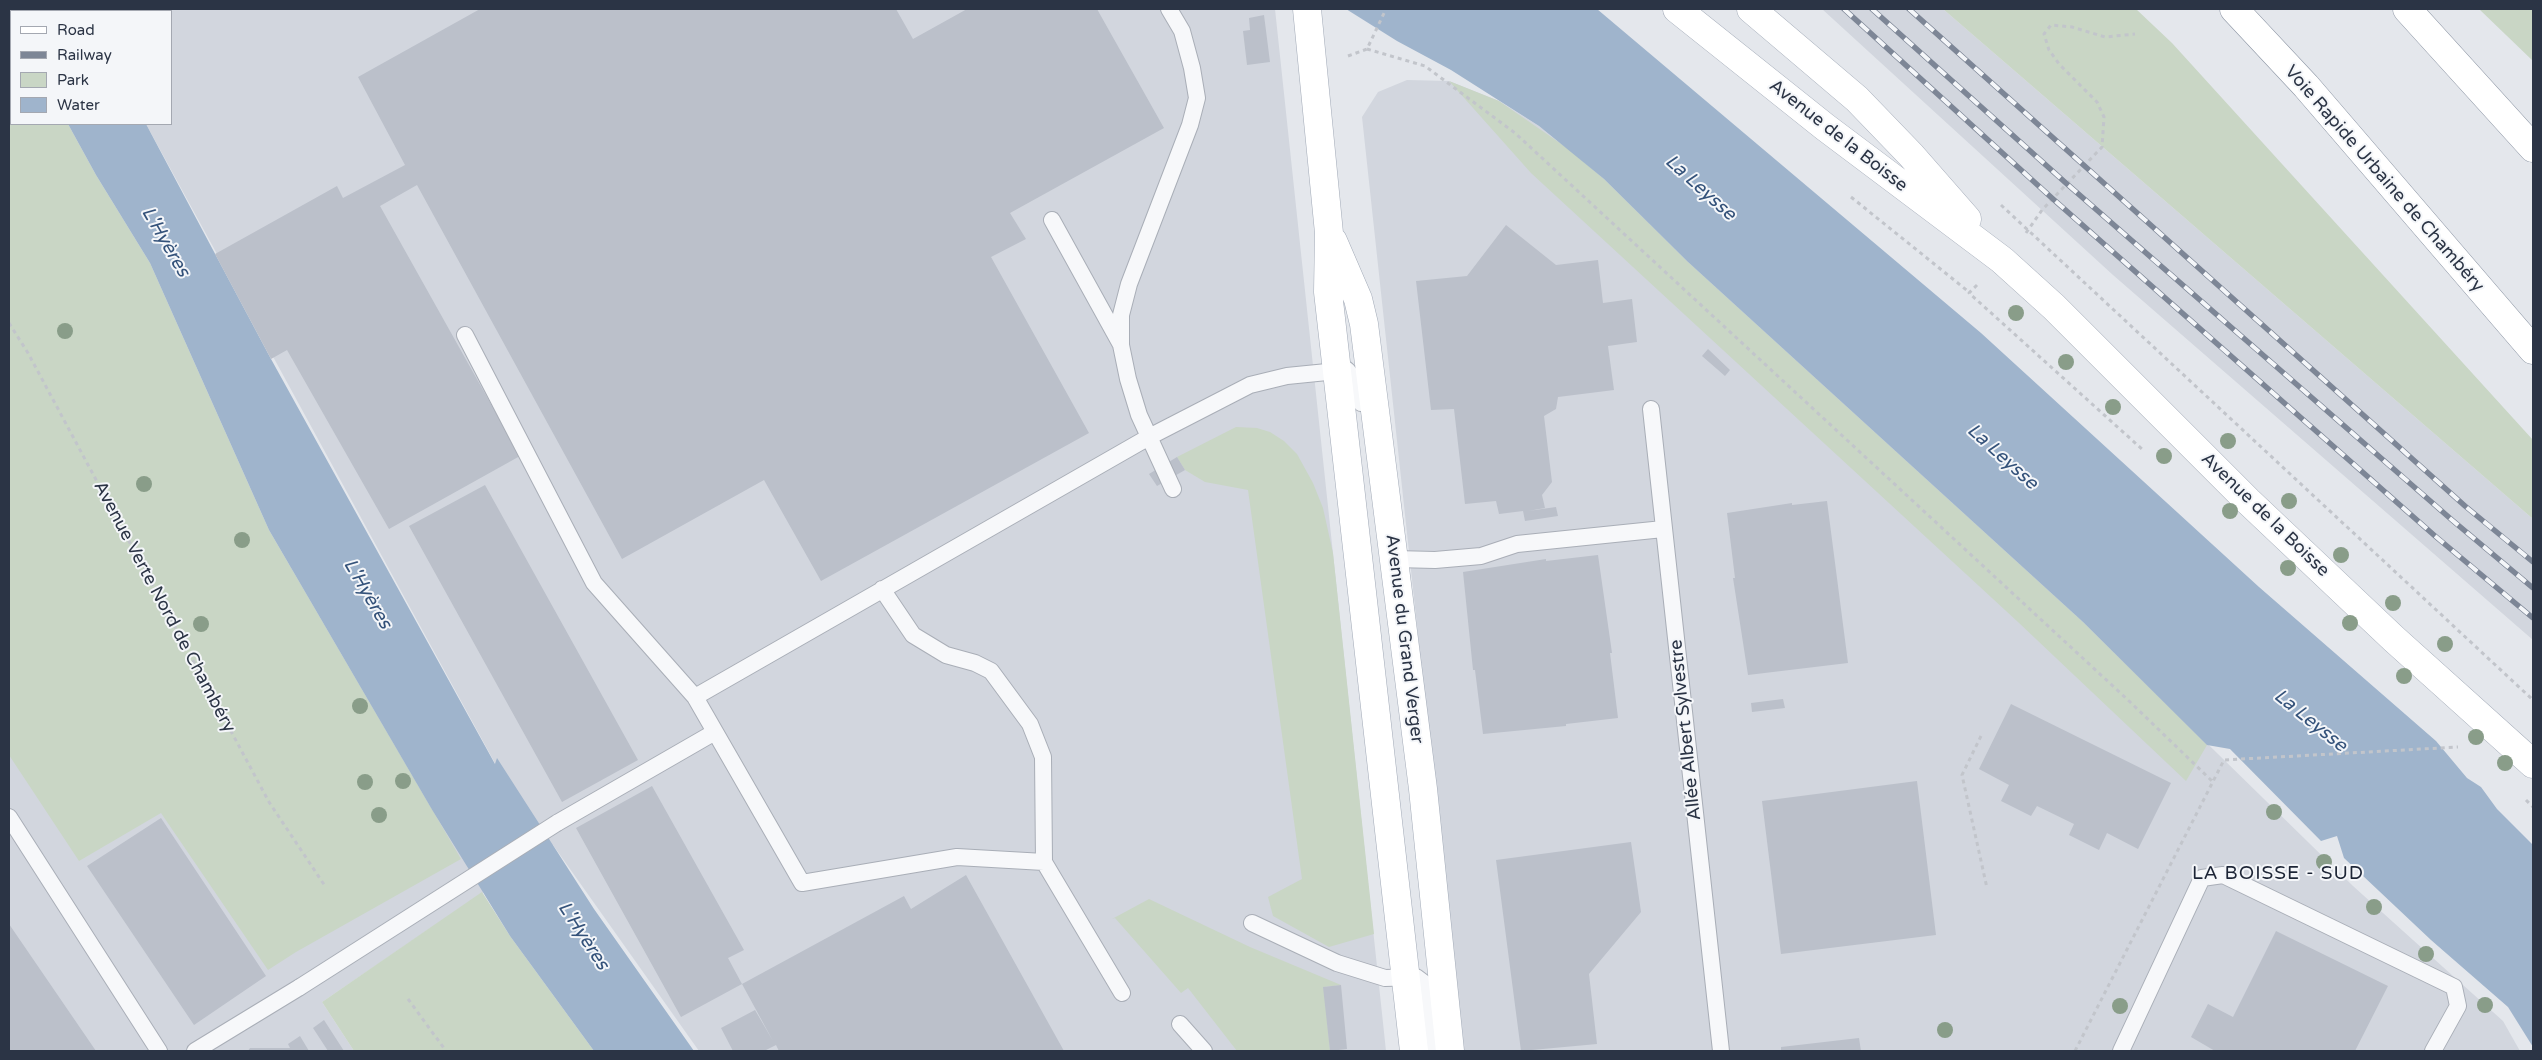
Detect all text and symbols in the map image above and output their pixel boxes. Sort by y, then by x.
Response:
legend [10,10,172,125]
text: Road [57,21,95,39]
text: Railway [57,46,112,64]
street label: Voie Rapide Urbaine de Chambéry [2280,61,2488,297]
text: Park [57,71,89,89]
street label: Avenue de la Boisse [1764,75,1912,197]
text: Water [57,96,100,114]
water label: La Leysse [1660,150,1740,226]
water label: L'Hyères [136,203,194,281]
water label: La Leysse [1962,419,2042,495]
street label: Avenue de la Boisse [2196,448,2334,582]
street label: Avenue Verte Nord de Chambéry [88,478,240,736]
street label: Avenue du Grand Verger [1380,533,1428,745]
water label: L'Hyères [338,555,396,633]
street label: Allée Albert Sylvestre [1666,639,1706,821]
water label: La Leysse [2269,685,2351,757]
district label: LA BOISSE - SUD [2190,863,2366,885]
water label: L'Hyères [552,897,614,975]

